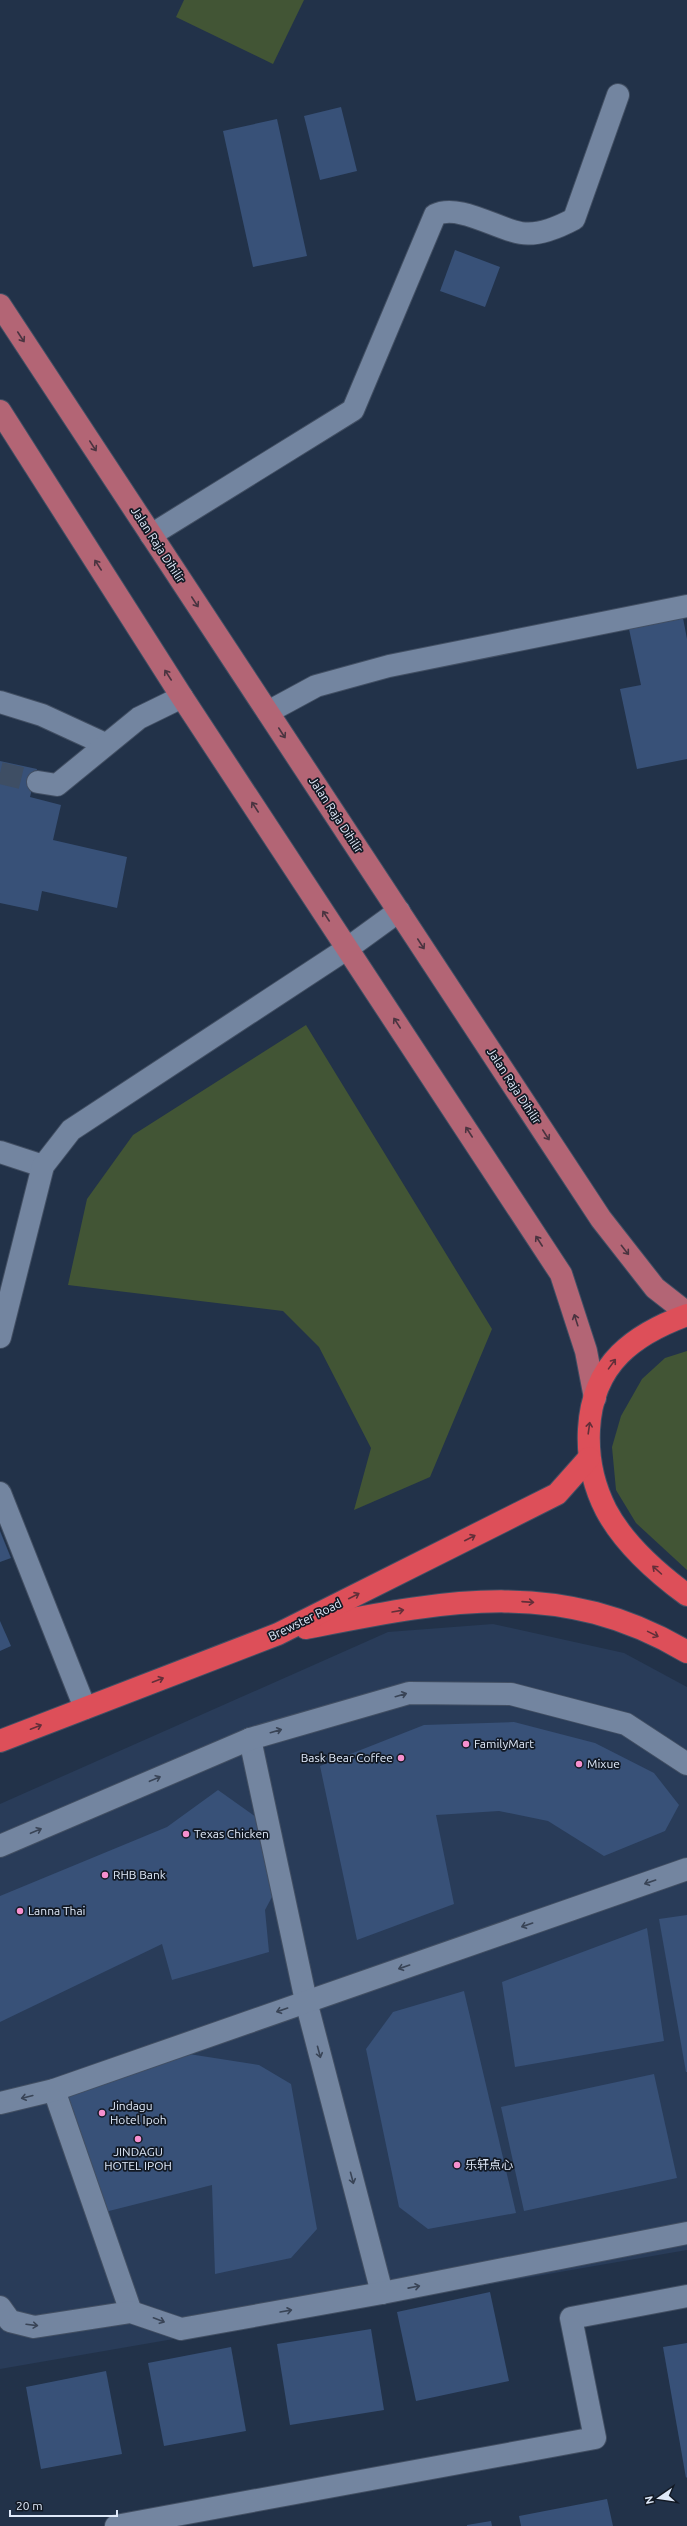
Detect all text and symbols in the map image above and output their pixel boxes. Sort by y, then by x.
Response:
one-way arrow [17,332,26,343]
one-way arrow [89,440,97,451]
street label: Jalan Raja Dihilir [129,504,188,586]
one-way arrow [94,559,102,571]
one-way arrow [191,596,199,607]
one-way arrow [164,669,172,681]
one-way arrow [278,728,286,739]
street label: Jalan Raja Dihilir [307,774,366,856]
one-way arrow [251,802,259,813]
one-way arrow [322,910,330,921]
one-way arrow [417,938,425,950]
one-way arrow [393,1018,401,1029]
street label: Jalan Raja Dihilir [485,1045,544,1127]
one-way arrow [465,1127,473,1138]
one-way arrow [542,1129,550,1140]
one-way arrow [535,1235,543,1247]
one-way arrow [621,1245,630,1256]
one-way arrow [572,1314,579,1327]
one-way arrow [608,1358,616,1369]
one-way arrow [585,1422,593,1435]
one-way arrow [464,1534,476,1541]
one-way arrow [652,1566,662,1575]
one-way arrow [348,1592,360,1599]
street label: Brewster Road [266,1596,343,1643]
one-way arrow [521,1598,534,1605]
one-way arrow [391,1606,404,1614]
one-way arrow [646,1631,658,1638]
one-way arrow [151,1676,163,1684]
one-way arrow [394,1691,407,1698]
one-way arrow [30,1723,42,1731]
one-way arrow [269,1727,282,1734]
place label: FamilyMart [474,1737,534,1750]
marker: FamilyMart [461,1739,471,1749]
place label: Bask Bear Coffee [301,1751,393,1764]
marker: Bask Bear Coffee [396,1753,406,1763]
place label: Mixue [587,1757,620,1770]
marker: Mixue [574,1759,584,1769]
one-way arrow [149,1775,161,1782]
one-way arrow [29,1826,41,1834]
place label: Texas Chicken [194,1827,269,1840]
marker: Texas Chicken [181,1829,191,1839]
place label: RHB Bank [113,1868,166,1881]
marker: RHB Bank [100,1870,110,1880]
one-way arrow [645,1879,657,1887]
place label: Lanna Thai [28,1904,86,1917]
marker: Lanna Thai [15,1906,25,1916]
one-way arrow [522,1921,534,1929]
one-way arrow [398,1964,411,1971]
one-way arrow [276,2006,288,2014]
one-way arrow [316,2046,324,2059]
one-way arrow [21,2093,34,2101]
place label: Jindagu Hotel Ipoh [110,2099,167,2126]
marker: Jindagu Hotel Ipoh [97,2108,107,2118]
marker: JINDAGU HOTEL IPOH [133,2134,143,2144]
place label: JINDAGU HOTEL IPOH [104,2145,172,2172]
place label: 乐轩点心 [465,2158,513,2171]
marker: 乐轩点心 [452,2160,462,2170]
one-way arrow [349,2171,357,2184]
one-way arrow [407,2283,420,2291]
one-way arrow [279,2306,292,2314]
one-way arrow [153,2317,165,2325]
one-way arrow [25,2321,38,2329]
north arrow [639,2478,679,2518]
scale bar [10,2492,117,2518]
text: N [642,2495,656,2506]
text: 20 m [16,2499,43,2512]

